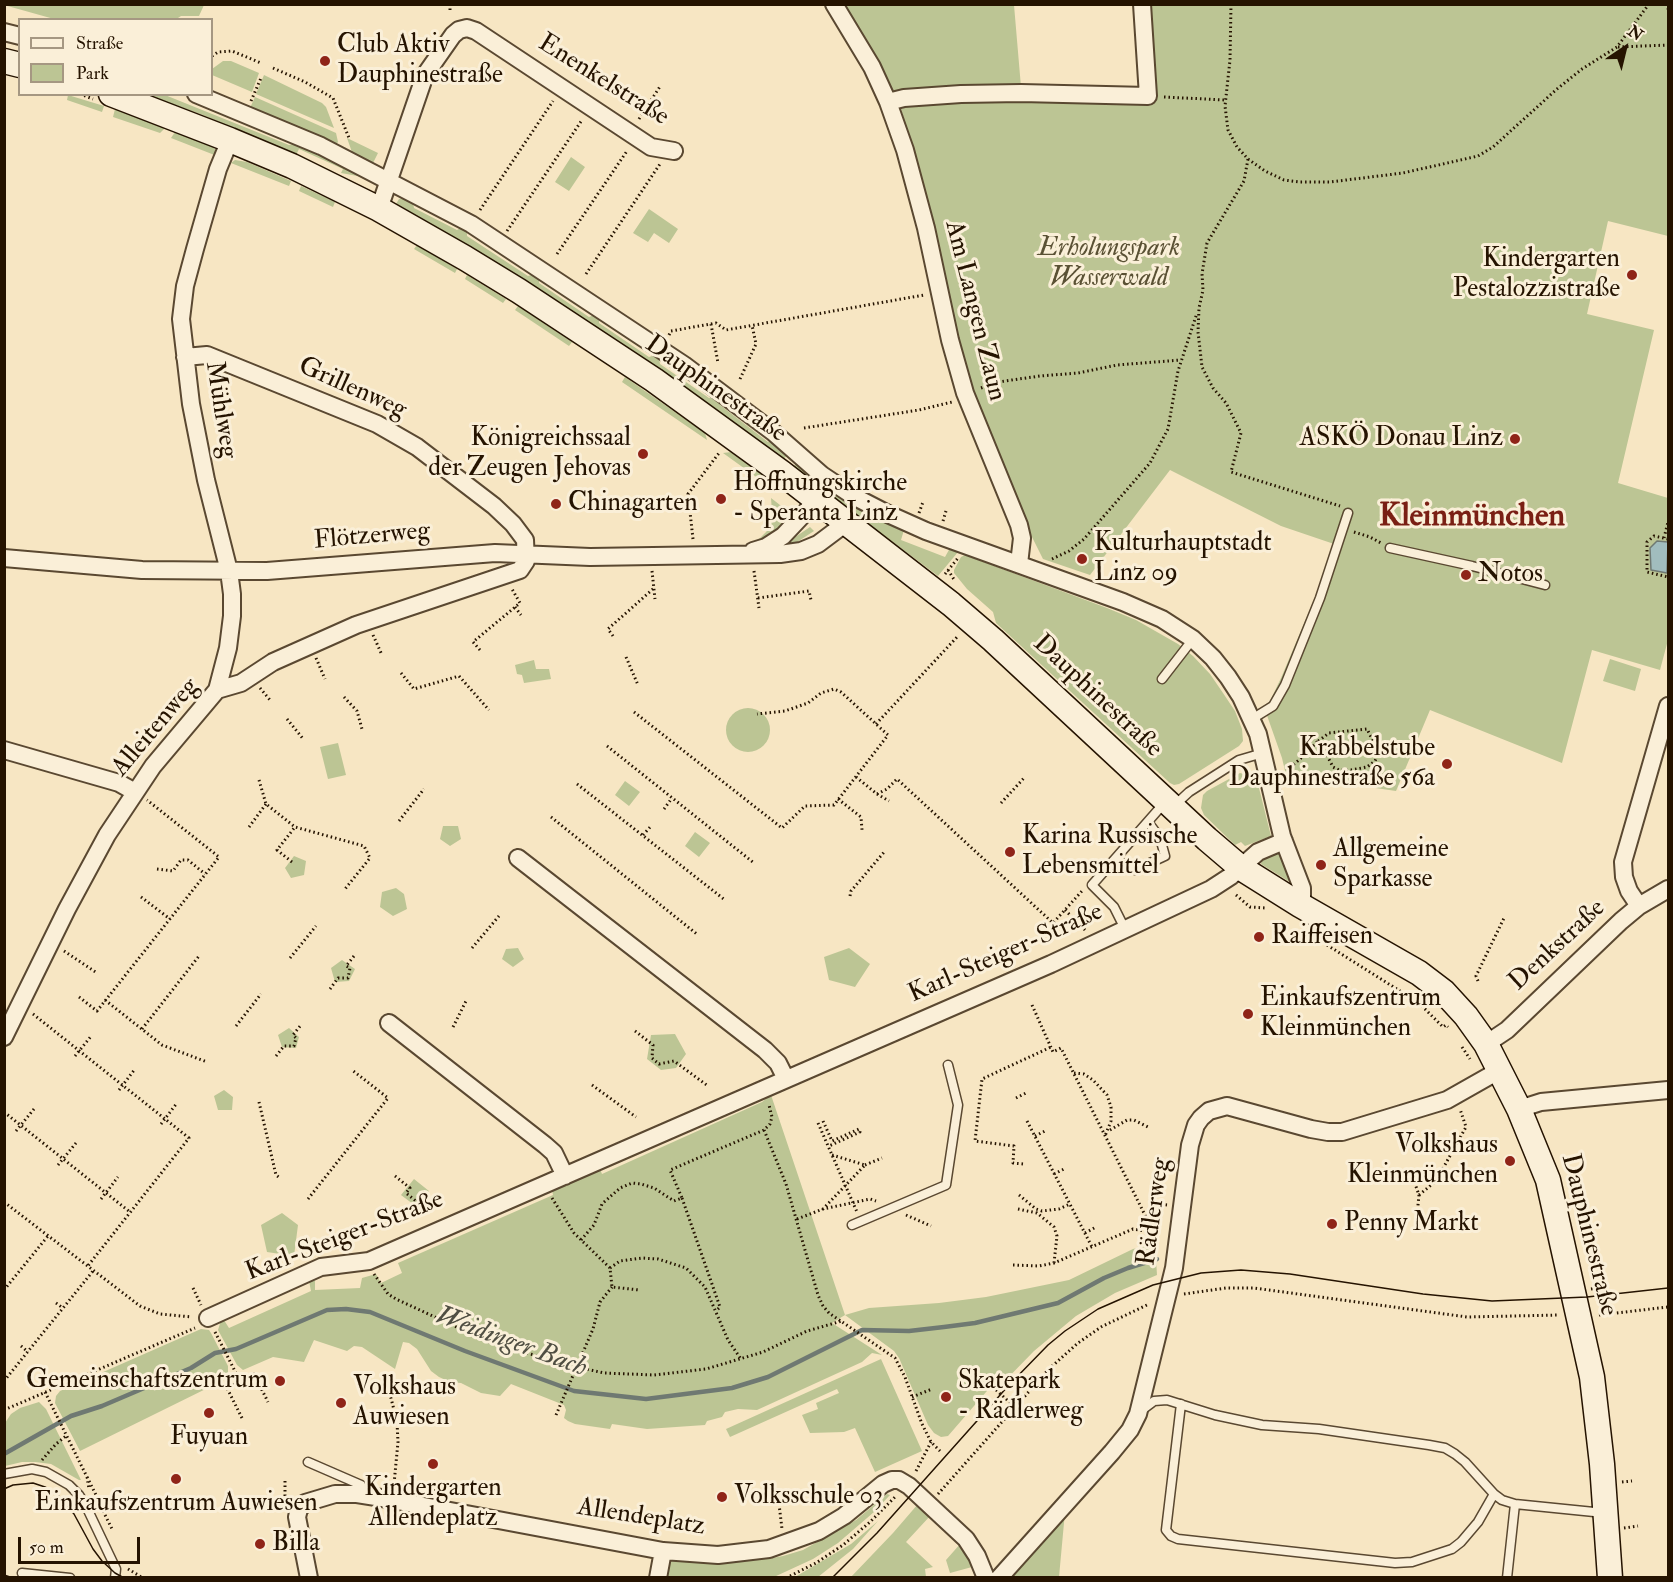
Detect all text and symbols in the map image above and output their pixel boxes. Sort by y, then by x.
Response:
legend [18,18,213,96]
north arrow [1595,18,1655,78]
text: N [1624,21,1647,46]
street label: Enenkelstraße [532,28,674,134]
place label: Club Aktiv Dauphinestraße [337,30,503,92]
text: Straße [76,32,123,55]
marker: Club Aktiv Dauphinestraße [318,54,332,68]
text: Park [76,62,109,85]
street label: Am Langen Zaun [937,218,1011,404]
park label: Erholungspark Wasserwald [1038,233,1180,294]
place label: Kindergarten Pestalozzistraße [1453,244,1620,306]
marker: Kindergarten Pestalozzistraße [1625,268,1639,282]
street label: Dauphinestraße [638,330,792,450]
street label: Grillenweg [293,351,411,427]
street label: Mühlweg [197,359,243,461]
place label: Königreichssaal der Zeugen Jehovas [428,423,631,484]
place label: ASKÖ Donau Linz [1300,423,1503,455]
marker: ASKÖ Donau Linz [1508,432,1522,446]
marker: Königreichssaal der Zeugen Jehovas [636,447,650,461]
place label: Hoffnungskirche - Speranta Linz [733,468,907,530]
place label: Chinagarten [568,488,698,520]
marker: Hoffnungskirche - Speranta Linz [714,492,728,506]
marker: Chinagarten [549,497,563,511]
district label: Kleinmünchen [1379,499,1565,537]
street label: Flötzerweg [313,516,431,558]
place label: Kulturhauptstadt Linz 09 [1094,528,1272,590]
marker: Kulturhauptstadt Linz 09 [1075,552,1089,566]
place label: Notos [1478,559,1543,591]
marker: Notos [1459,568,1473,582]
street label: Dauphinestraße [1026,629,1168,765]
street label: Alleitenweg [106,672,206,784]
place label: Krabbelstube Dauphinestraße 56a [1229,733,1435,794]
marker: Krabbelstube Dauphinestraße 56a [1440,757,1454,771]
place label: Karina Russische Lebensmittel [1022,821,1197,882]
place label: Allgemeine Sparkasse [1333,834,1449,896]
marker: Karina Russische Lebensmittel [1003,845,1017,859]
marker: Allgemeine Sparkasse [1314,858,1328,872]
street label: Denkstraße [1503,894,1613,998]
street label: Karl-Steiger-Straße [904,897,1108,1011]
place label: Raiffeisen [1271,921,1373,953]
marker: Raiffeisen [1252,930,1266,944]
place label: Einkaufszentrum Kleinmünchen [1260,983,1441,1044]
marker: Einkaufszentrum Kleinmünchen [1241,1007,1255,1021]
place label: Volkshaus Kleinmünchen [1347,1130,1498,1192]
street label: Dauphinestraße [1553,1151,1623,1319]
marker: Volkshaus Kleinmünchen [1503,1154,1517,1168]
street label: Rädlerweg [1132,1156,1178,1268]
street label: Karl-Steiger-Straße [242,1185,448,1289]
place label: Penny Markt [1344,1208,1479,1240]
marker: Penny Markt [1325,1217,1339,1231]
water label: Weidinger Bach [431,1301,591,1385]
place label: Gemeinschaftszentrum [26,1365,268,1397]
place label: Skatepark - Rädlerweg [958,1366,1083,1428]
place label: Volkshaus Auwiesen [353,1372,456,1434]
marker: Gemeinschaftszentrum [273,1374,287,1388]
marker: Skatepark - Rädlerweg [939,1390,953,1404]
marker: Volkshaus Auwiesen [334,1396,348,1410]
marker: Fuyuan [202,1406,216,1420]
place label: Fuyuan [170,1422,248,1454]
marker: Kindergarten Allendeplatz [426,1457,440,1471]
marker: Einkaufszentrum Auwiesen [169,1472,183,1486]
place label: Kindergarten Allendeplatz [364,1473,502,1534]
place label: Volksschule 03 [734,1481,883,1513]
place label: Einkaufszentrum Auwiesen [34,1488,318,1520]
marker: Volksschule 03 [715,1490,729,1504]
street label: Allendeplatz [575,1493,707,1543]
scale bar [21,1525,142,1563]
place label: Billa [272,1528,320,1560]
text: 50 m [29,1536,64,1559]
marker: Billa [253,1537,267,1551]

